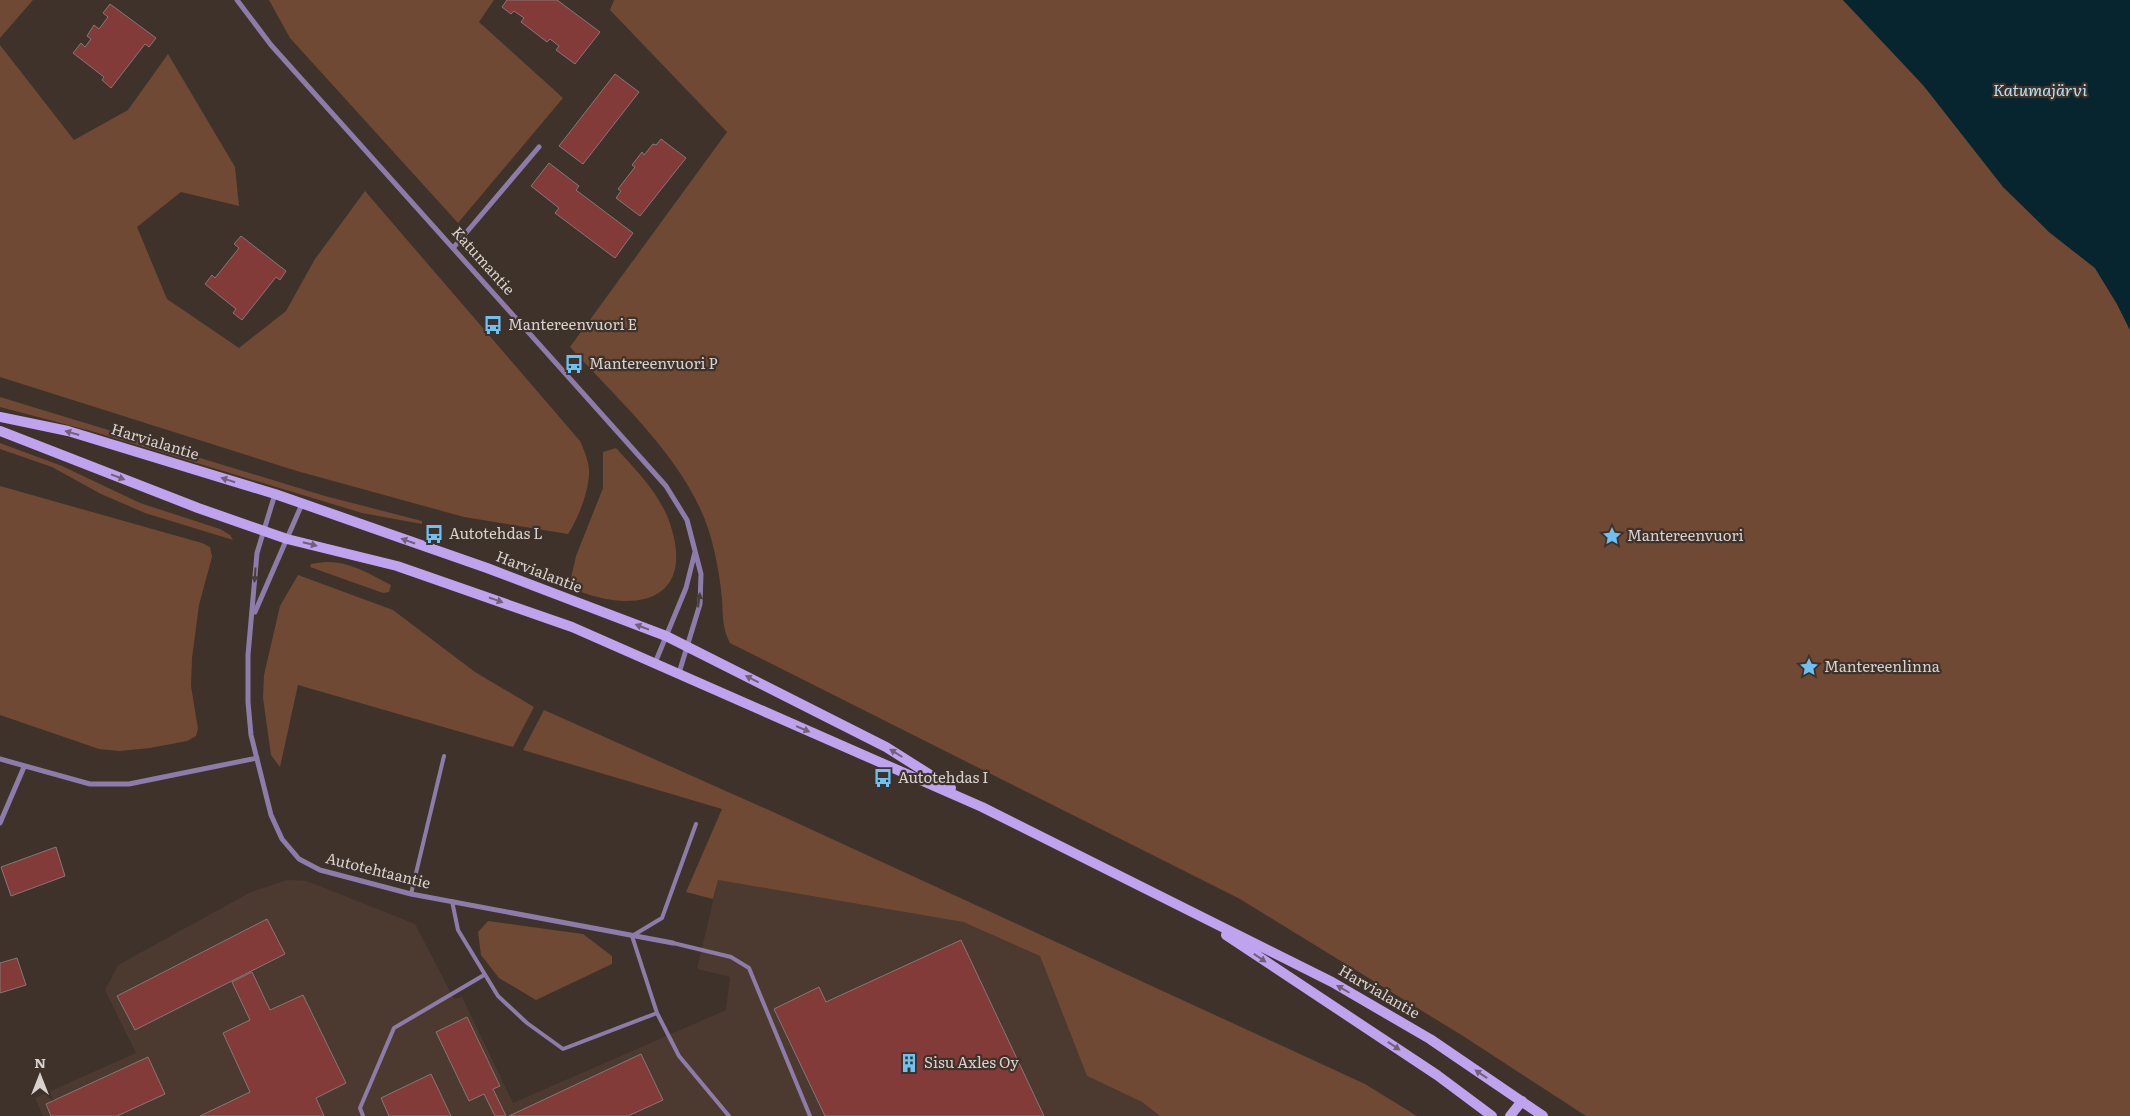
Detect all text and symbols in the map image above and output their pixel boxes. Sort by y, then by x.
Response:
water label: Katumajärvi [1993,77,2087,101]
street label: Katumantie [447,221,521,299]
place label: Mantereenvuori E [508,312,637,335]
bus stop icon: Mantereenvuori E [482,314,504,336]
place label: Mantereenvuori P [589,351,718,374]
bus stop icon: Mantereenvuori P [563,353,585,375]
street label: Harvialantie [109,416,202,465]
one-way arrow [65,428,80,436]
one-way arrow [111,473,126,481]
one-way arrow [220,475,235,483]
place label: Autotehdas L [449,521,543,544]
bus stop icon: Autotehdas L [423,523,445,545]
place label: Mantereenvuori [1627,523,1744,546]
place icon: Mantereenvuori [1601,525,1623,547]
one-way arrow [400,537,415,545]
one-way arrow [303,540,318,548]
street label: Harvialantie [493,544,586,598]
one-way arrow [251,567,259,583]
one-way arrow [695,591,703,607]
one-way arrow [488,597,503,604]
one-way arrow [634,623,649,631]
place label: Mantereenlinna [1824,654,1941,677]
place icon: Mantereenlinna [1798,656,1820,678]
one-way arrow [744,675,759,683]
one-way arrow [796,725,810,733]
one-way arrow [890,748,903,758]
place label: Autotehdas I [898,765,988,788]
bus stop icon: Autotehdas I [872,767,894,789]
street label: Autotehtaantie [324,845,433,894]
one-way arrow [1253,953,1266,963]
street label: Harvialantie [1335,958,1425,1023]
one-way arrow [1337,984,1350,993]
one-way arrow [1387,1041,1401,1051]
place label: Sisu Axles Oy [924,1050,1019,1073]
north arrow [15,1051,65,1101]
text: N [34,1052,46,1072]
building icon: Sisu Axles Oy [898,1052,920,1074]
one-way arrow [1475,1069,1488,1079]

